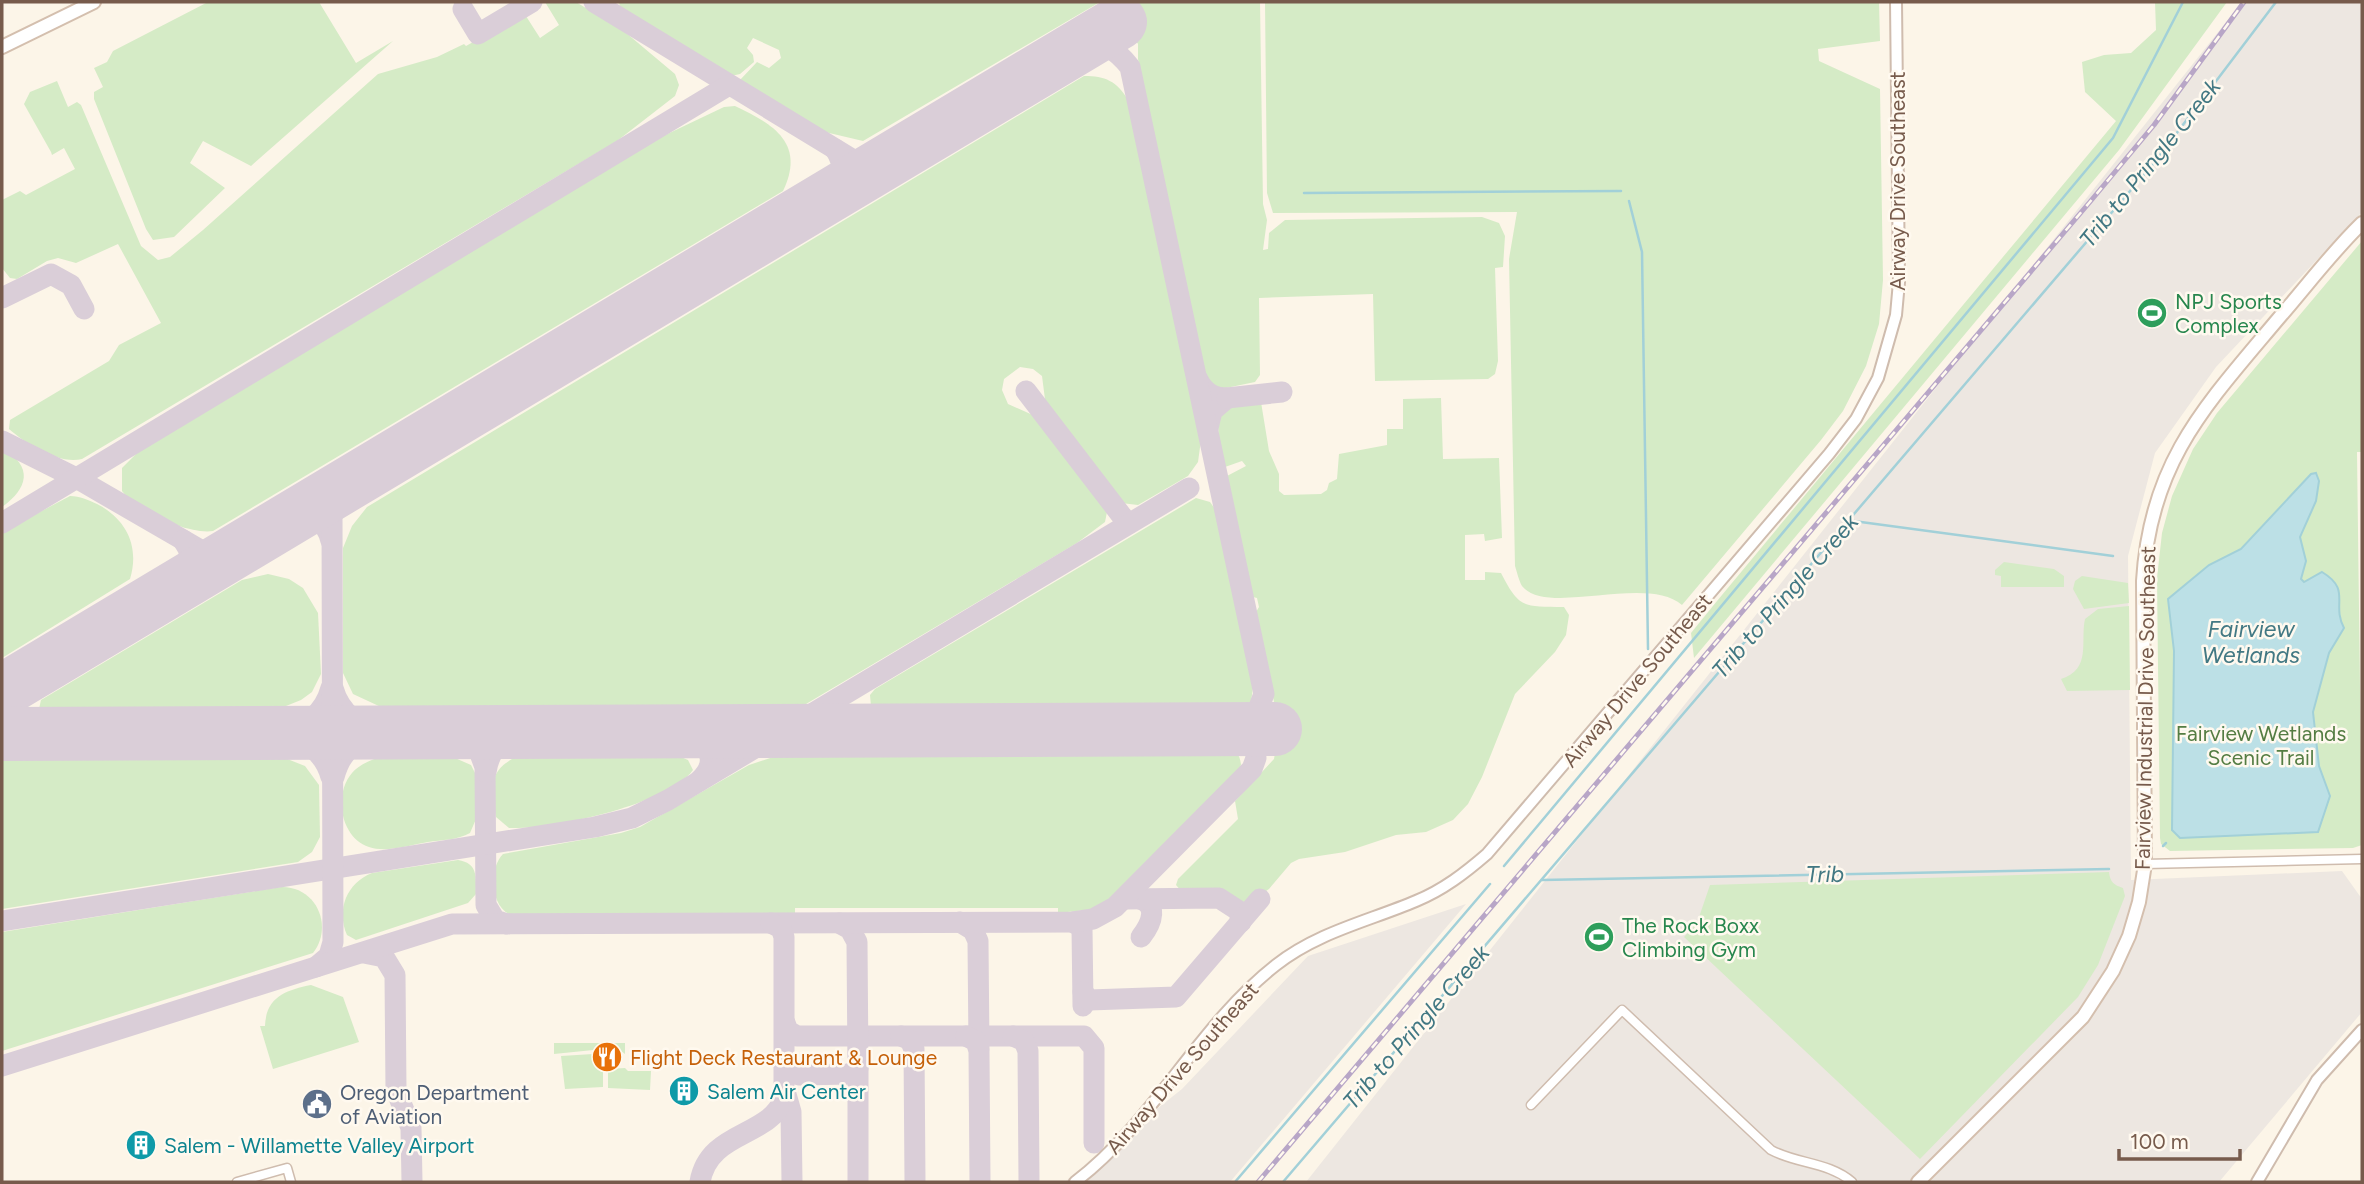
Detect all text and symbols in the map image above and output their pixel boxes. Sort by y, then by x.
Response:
street label: Airway Drive Southeast [1885,71,1910,291]
water label: Trib to Pringle Creek [2073,72,2227,253]
place label: NPJ Sports Complex [2175,289,2282,338]
sports icon: NPJ Sports Complex [2135,296,2169,330]
water label: Trib to Pringle Creek [1706,507,1865,684]
street label: Fairview Industrial Drive Southeast [2130,546,2160,870]
street label: Airway Drive Southeast [1557,588,1717,772]
water label: Fairview Wetlands [2202,615,2300,669]
park label: Fairview Wetlands Scenic Trail [2176,721,2346,770]
water label: Trib [1806,860,1844,888]
place label: The Rock Boxx Climbing Gym [1622,913,1759,962]
sports icon: The Rock Boxx Climbing Gym [1582,920,1616,954]
water label: Trib to Pringle Creek [1337,938,1496,1115]
street label: Airway Drive Southeast [1101,977,1263,1159]
restaurant icon: Flight Deck Restaurant & Lounge [590,1040,624,1074]
place label: Flight Deck Restaurant & Lounge [630,1045,937,1070]
building icon: Salem Air Center [667,1074,701,1108]
place label: Salem Air Center [707,1079,866,1104]
place label: Oregon Department of Aviation [340,1080,529,1129]
public building icon: Oregon Department of Aviation [300,1087,334,1121]
scale bar [2119,1118,2240,1162]
building icon: Salem - Willamette Valley Airport [124,1128,158,1162]
text: 100 m [2130,1129,2189,1154]
place label: Salem - Willamette Valley Airport [164,1133,474,1158]

